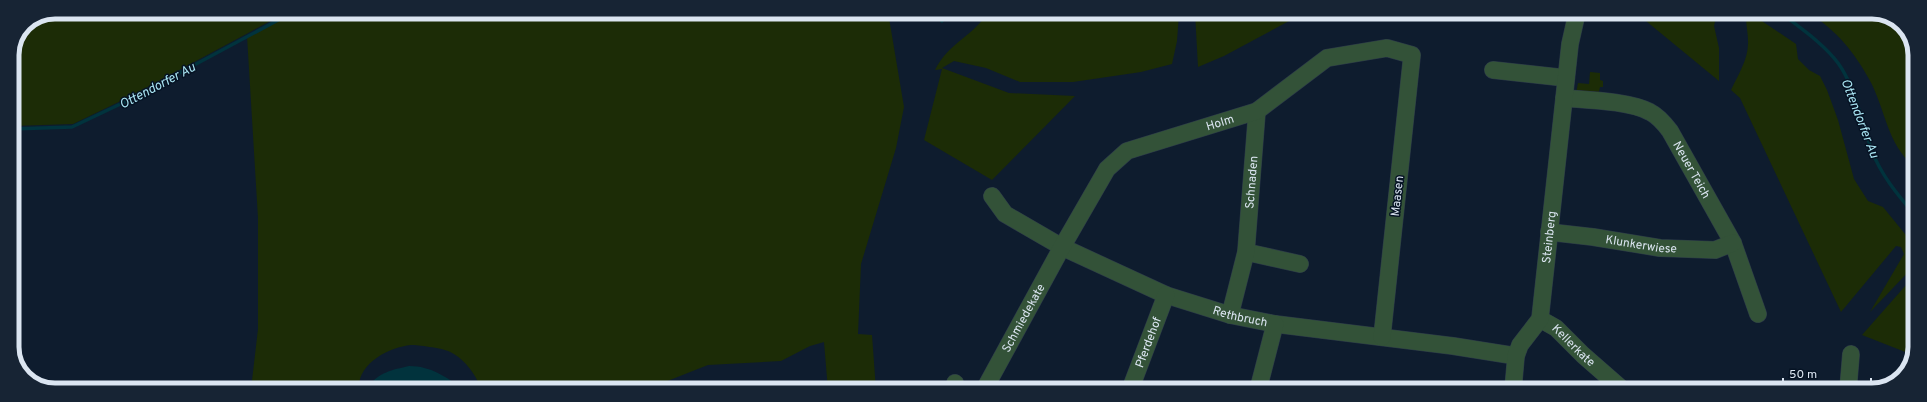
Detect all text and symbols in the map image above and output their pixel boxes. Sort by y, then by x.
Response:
water label: Ottendorfer Au [117,60,200,114]
water label: Ottendorfer Au [1837,77,1882,162]
street label: Holm [1204,112,1236,135]
street label: Neuer Teich [1668,139,1714,202]
street label: Schnaden [1242,155,1262,210]
street label: Maasen [1388,175,1408,217]
street label: Steinberg [1539,210,1561,264]
street label: Klunkerwiese [1604,232,1677,258]
street label: Schmiedekate [999,281,1049,356]
street label: Rethbruch [1211,303,1269,331]
street label: Pferdehof [1132,315,1166,370]
street label: Kellerkate [1548,321,1598,371]
scale bar [1783,360,1871,386]
text: 50 m [1789,367,1817,383]

